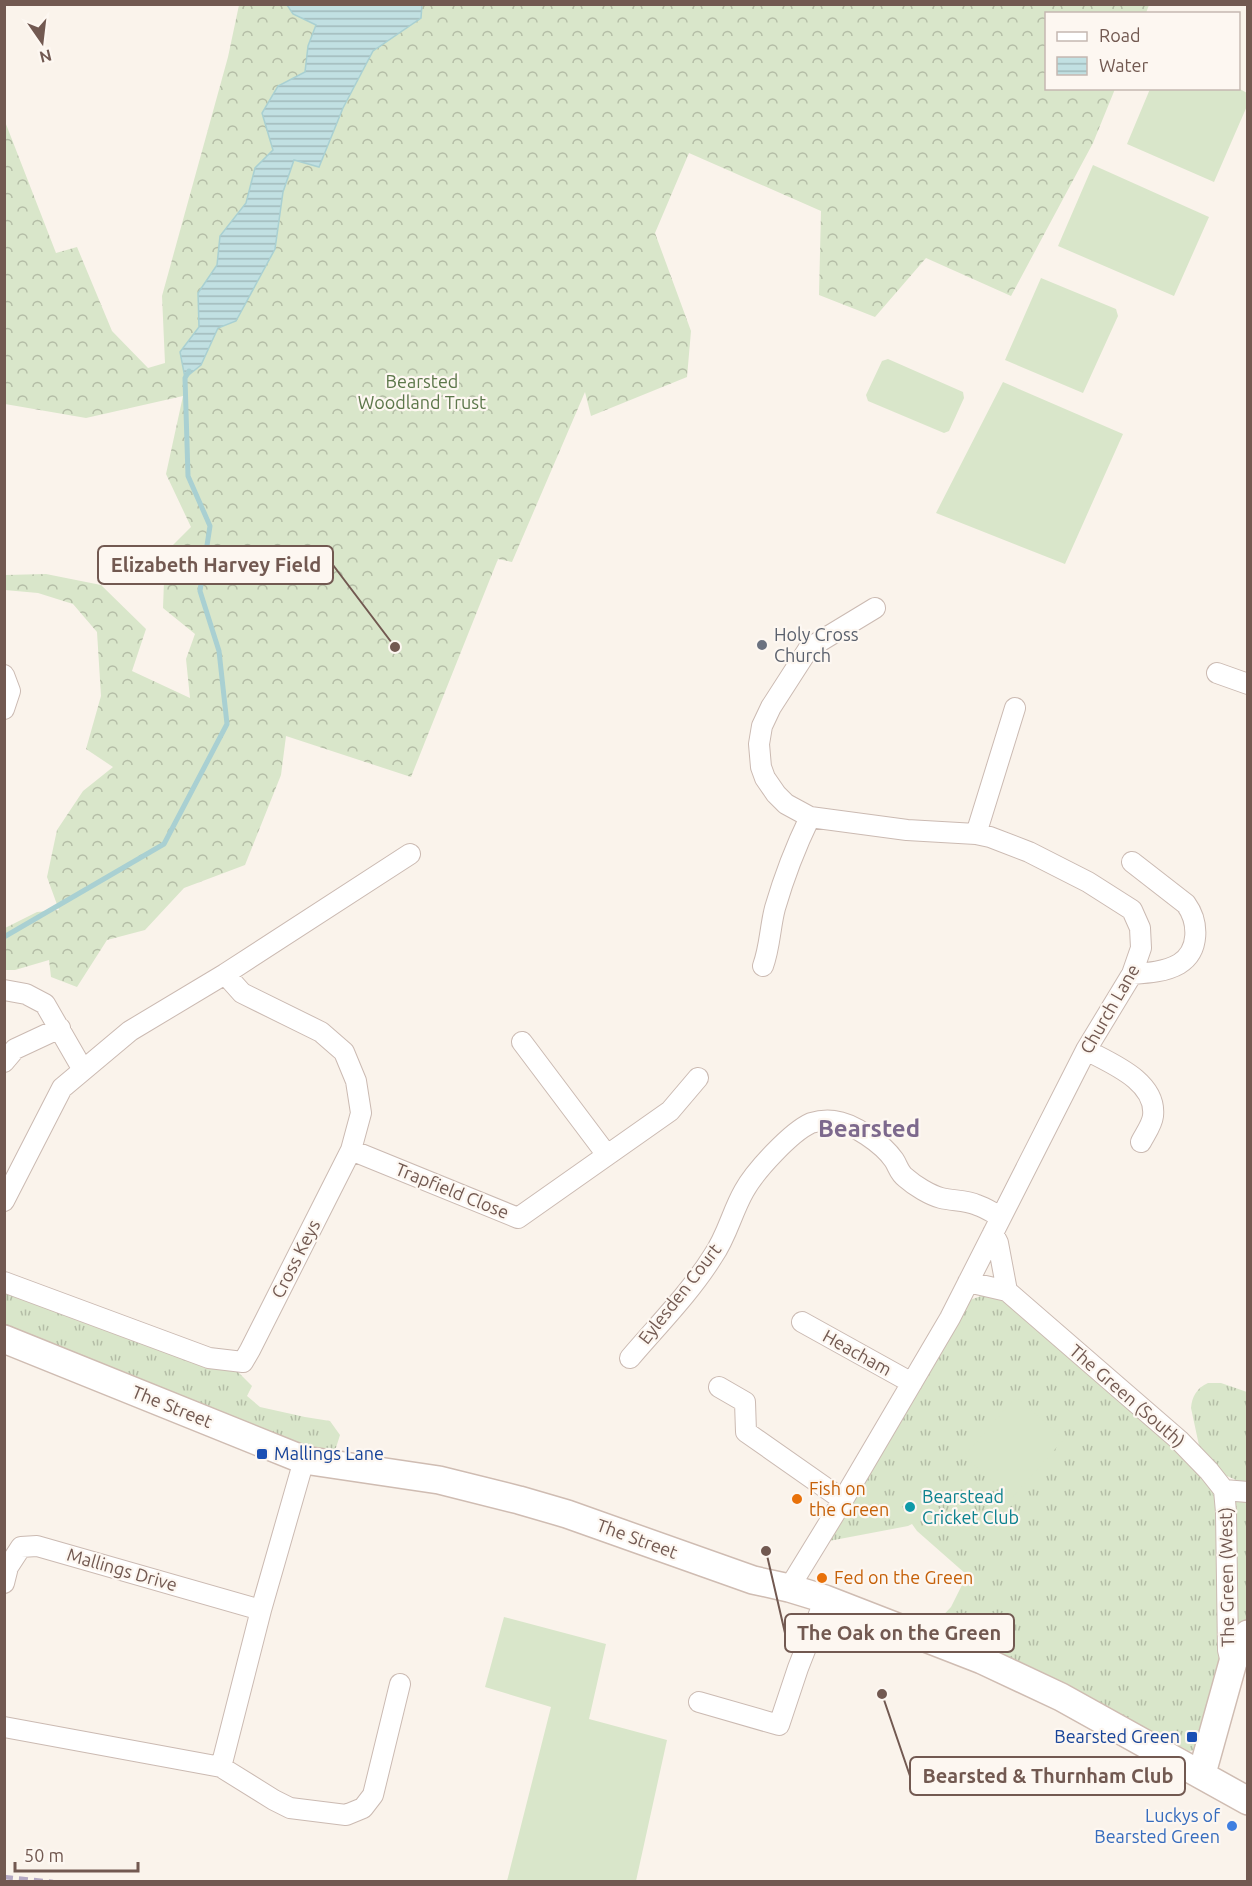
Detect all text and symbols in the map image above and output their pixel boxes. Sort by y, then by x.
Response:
north arrow [12,12,72,72]
legend [1045,12,1240,90]
text: Road [1099,25,1141,45]
text: N [38,46,54,67]
text: Water [1099,55,1149,75]
park label: Bearsted Woodland Trust [358,371,486,412]
callout: Elizabeth Harvey Field [98,546,333,584]
text: Elizabeth Harvey Field [111,553,321,576]
place label: Holy Cross Church [774,624,859,665]
marker: Holy Cross Church [755,638,769,652]
street label: Church Lane [1076,960,1143,1057]
district label: Bearsted [818,1115,920,1142]
street label: Trapfield Close [393,1158,512,1222]
street label: Cross Keys [267,1216,323,1301]
street label: Eylesden Court [634,1239,725,1347]
street label: Heacham [820,1325,895,1379]
street label: The Green (South) [1065,1340,1189,1451]
street label: The Street [129,1381,215,1431]
place label: Mallings Lane [274,1443,384,1463]
marker: Mallings Lane [255,1447,269,1461]
place label: Fish on the Green [809,1478,889,1519]
place label: Bearstead Cricket Club [922,1486,1019,1527]
marker: Fish on the Green [790,1492,804,1506]
marker: Bearstead Cricket Club [903,1500,917,1514]
street label: The Green (West) [1215,1507,1238,1647]
street label: The Street [594,1514,681,1562]
street label: Mallings Drive [65,1544,180,1594]
place label: Fed on the Green [834,1567,973,1587]
marker: Fed on the Green [815,1571,829,1585]
callout: The Oak on the Green [785,1614,1014,1652]
text: The Oak on the Green [797,1621,1001,1644]
place label: Bearsted Green [1054,1726,1180,1746]
marker: Bearsted Green [1185,1730,1199,1744]
callout: Bearsted & Thurnham Club [910,1757,1185,1795]
text: Bearsted & Thurnham Club [923,1764,1173,1787]
place label: Luckys of Bearsted Green [1094,1805,1220,1846]
marker: Luckys of Bearsted Green [1225,1819,1239,1833]
scale bar [15,1835,138,1873]
text: 50 m [24,1845,64,1865]

